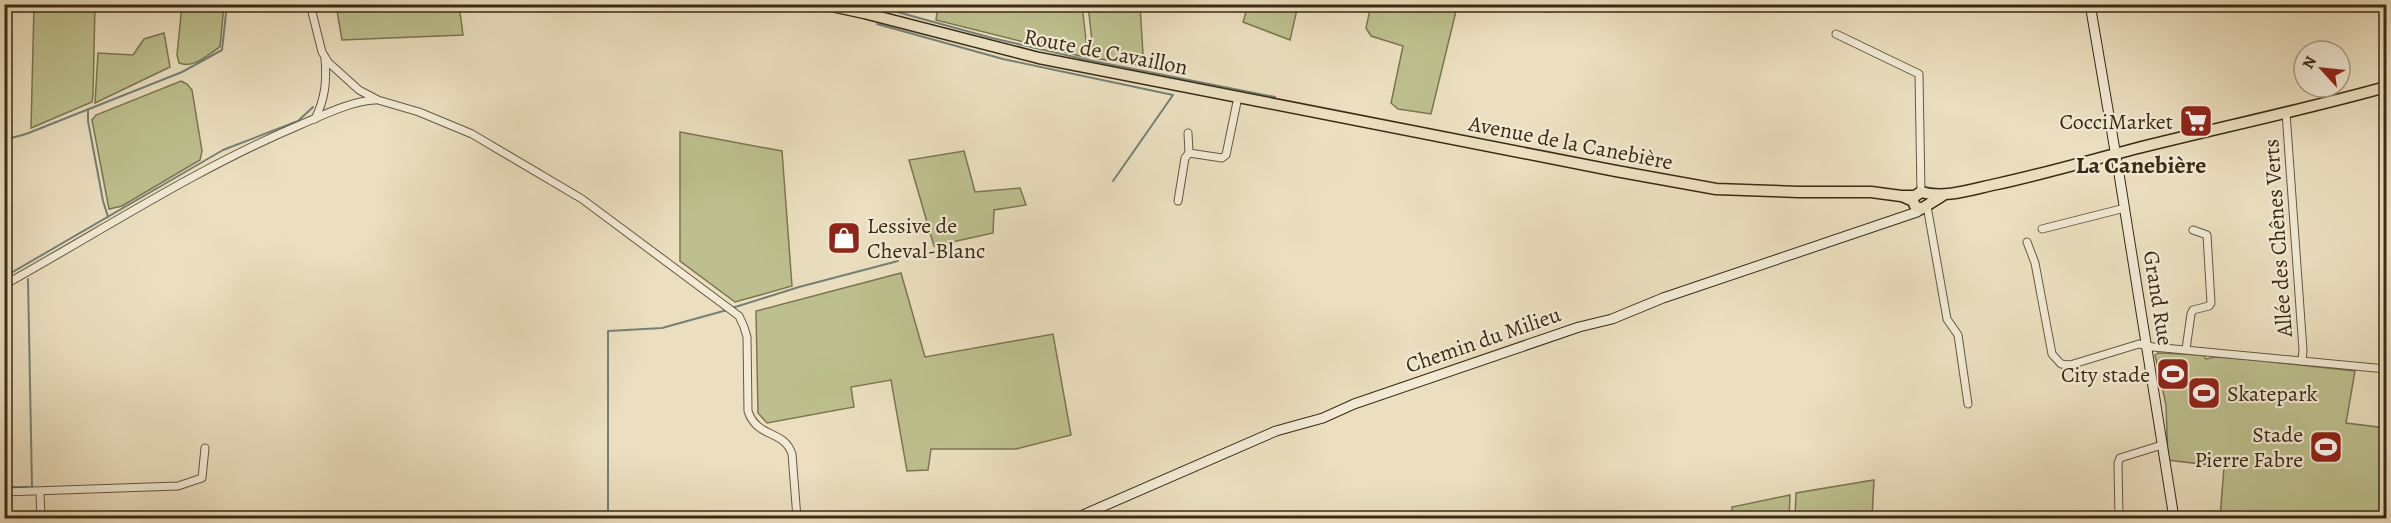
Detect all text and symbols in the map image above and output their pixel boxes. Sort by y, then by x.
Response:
street label: Route de Cavaillon [1021,21,1190,83]
north arrow [2292,39,2352,99]
text: N [2297,52,2322,73]
supermarket icon: CocciMarket [2178,103,2214,139]
place label: CocciMarket [2059,107,2173,137]
street label: Avenue de la Canebière [1465,108,1675,177]
street label: Allée des Chênes Verts [2256,138,2300,339]
district label: La Canebière [2076,149,2206,181]
place label: Lessive de Cheval-Blanc [867,211,985,266]
shop icon: Lessive de Cheval-Blanc [826,220,862,256]
street label: Grand Rue [2136,249,2180,348]
street label: Chemin du Milieu [1402,299,1565,381]
sports icon: City stade [2155,356,2191,392]
place label: City stade [2061,360,2150,390]
sports icon: Skatepark [2186,375,2222,411]
place label: Skatepark [2227,379,2318,409]
place label: Stade Pierre Fabre [2194,420,2303,475]
sports icon: Stade Pierre Fabre [2308,429,2344,465]

